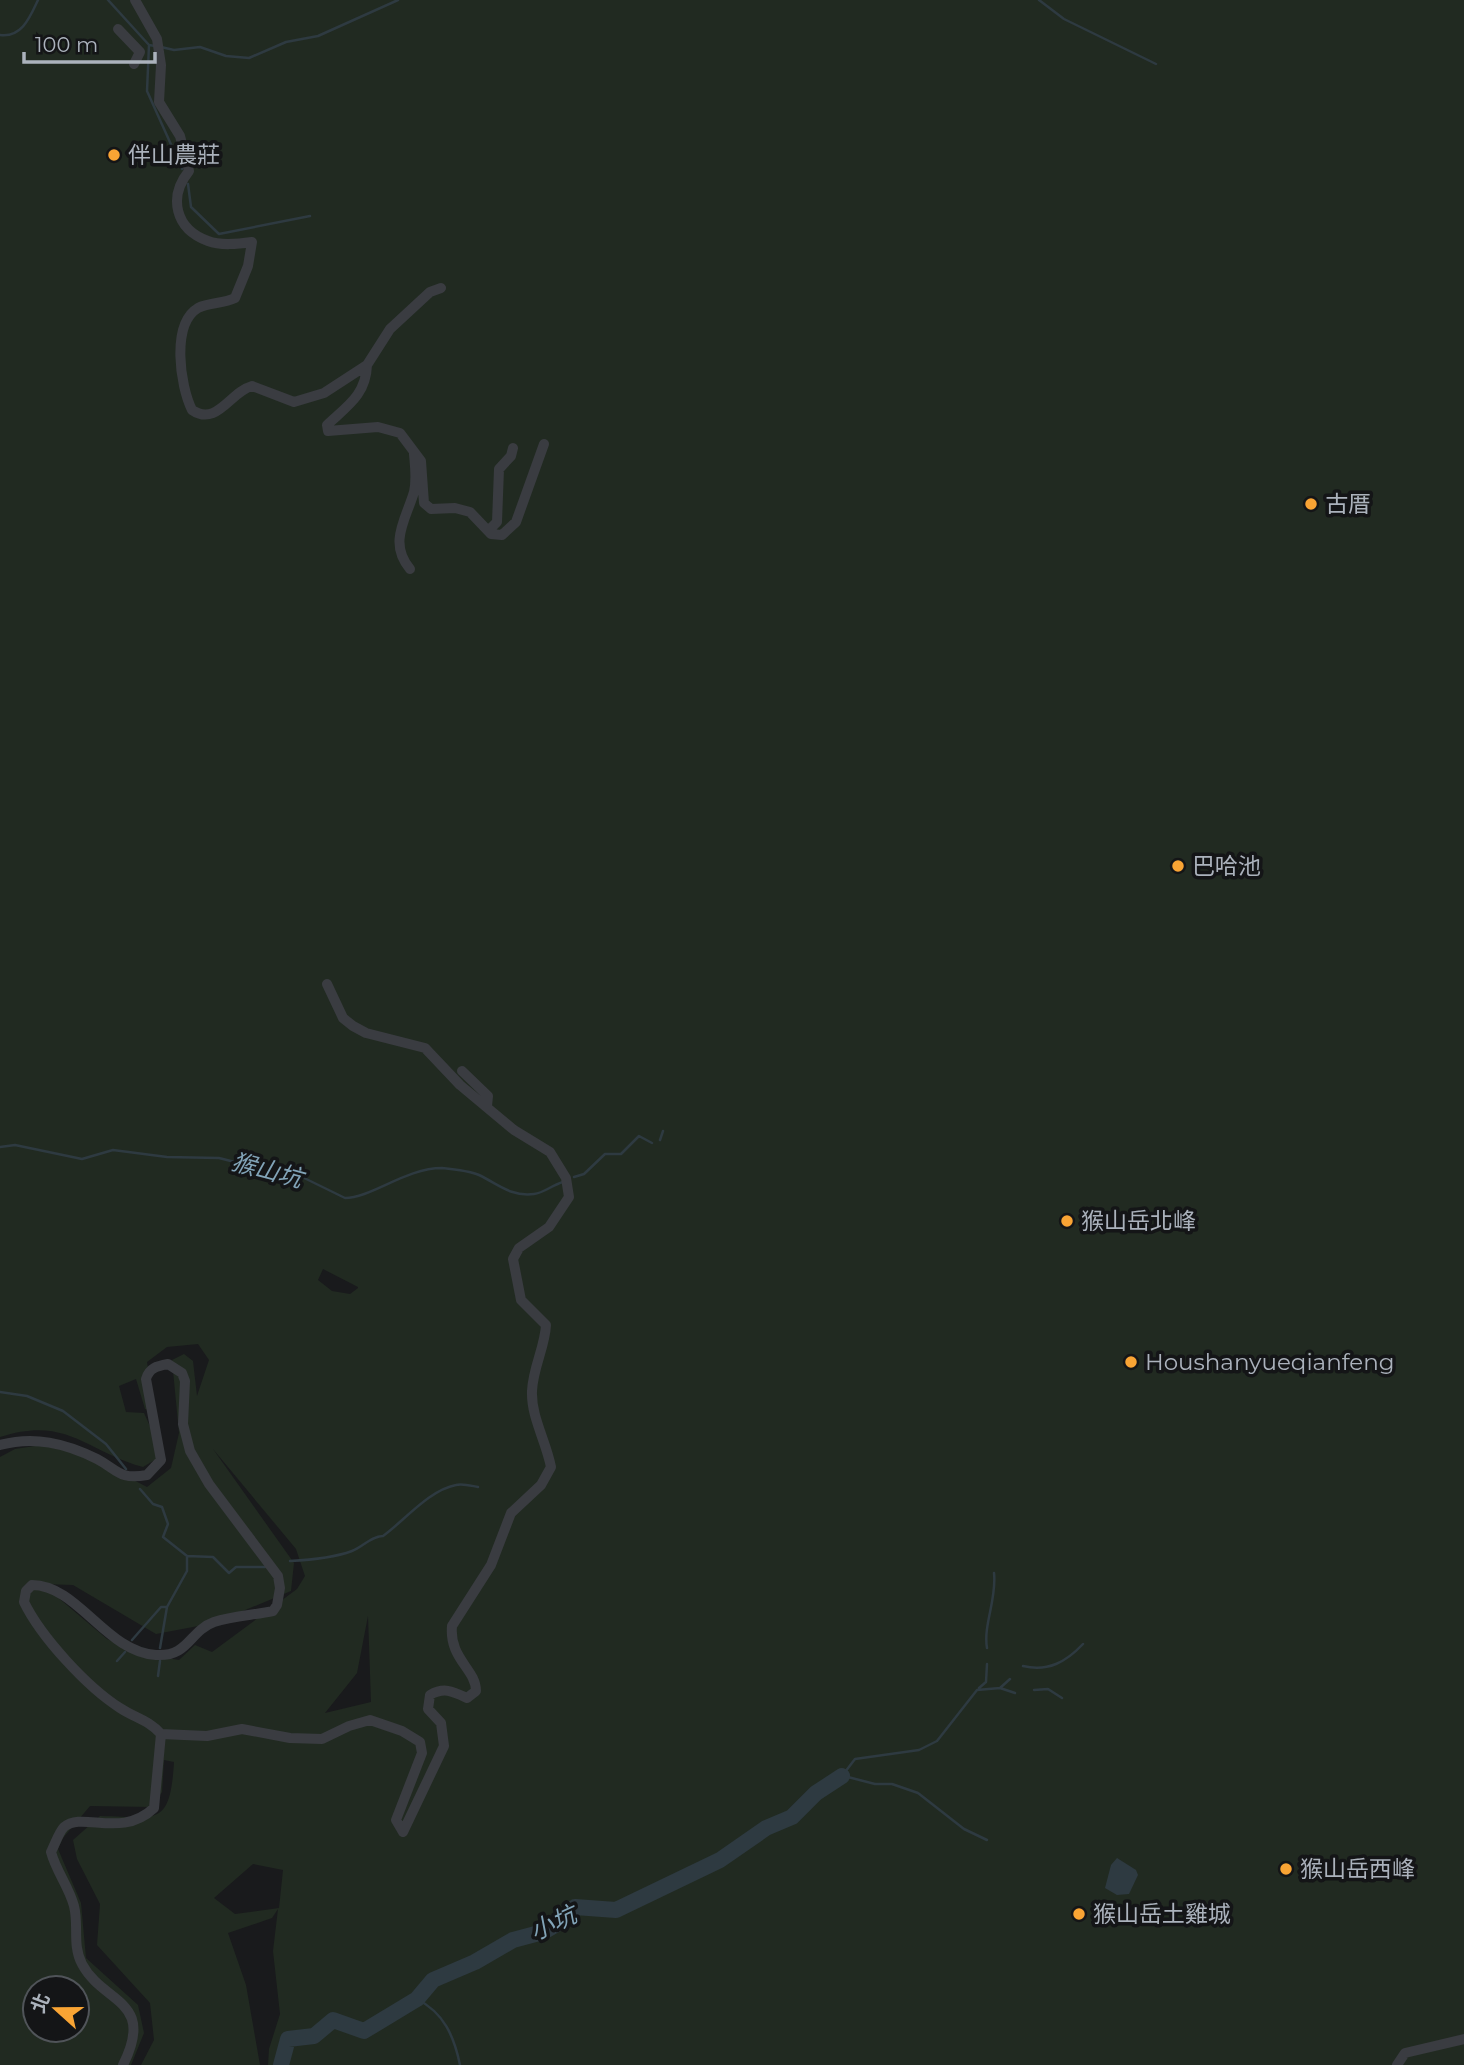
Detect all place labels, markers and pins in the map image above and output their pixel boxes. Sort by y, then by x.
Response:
place label: 伴山農莊 [128,141,220,169]
marker: 伴山農莊 [106,147,122,163]
place label: 古厝 [1325,490,1371,518]
marker: 古厝 [1303,496,1319,512]
place label: 巴哈池 [1192,852,1261,880]
marker: 巴哈池 [1170,858,1186,874]
place label: 猴山岳北峰 [1081,1207,1196,1235]
marker: 猴山岳北峰 [1059,1213,1075,1229]
place label: Houshanyueqianfeng [1145,1348,1395,1376]
marker: Houshanyueqianfeng [1123,1354,1139,1370]
place label: 猴山岳西峰 [1300,1855,1415,1883]
marker: 猴山岳西峰 [1278,1861,1294,1877]
place label: 猴山岳土雞城 [1093,1900,1231,1928]
marker: 猴山岳土雞城 [1071,1906,1087,1922]

